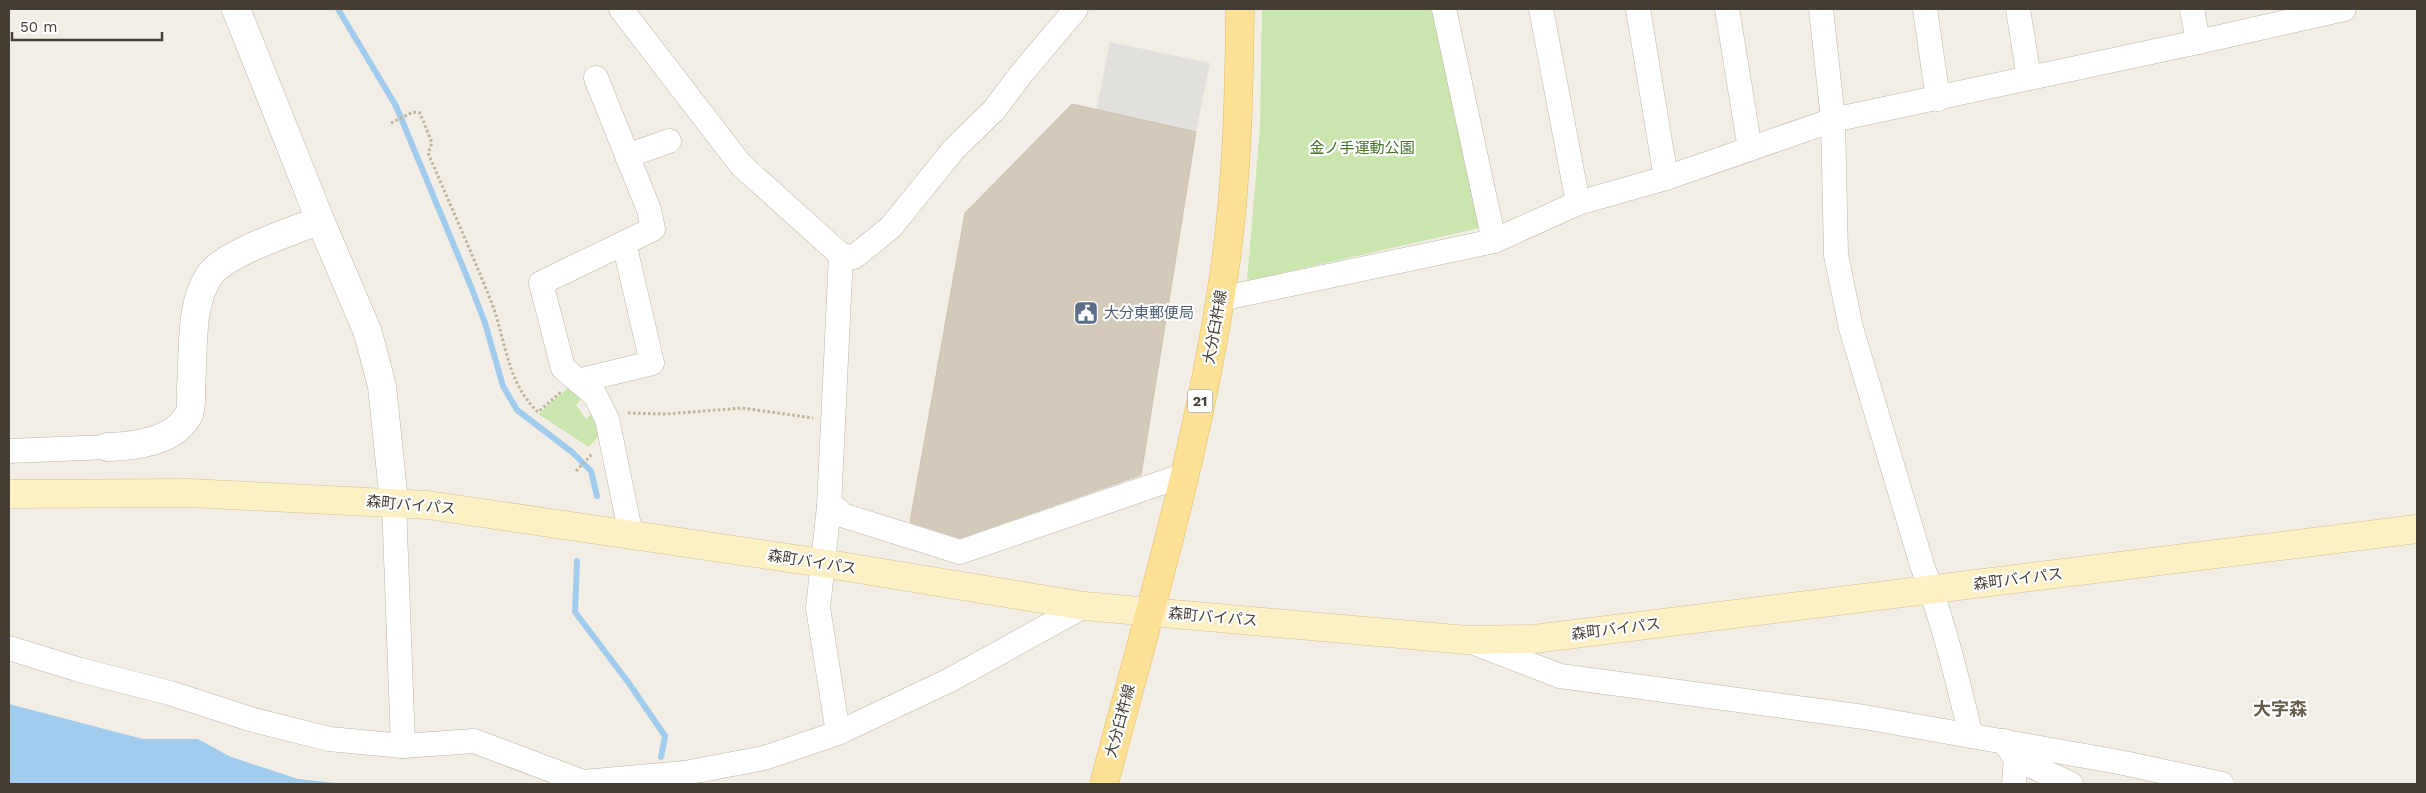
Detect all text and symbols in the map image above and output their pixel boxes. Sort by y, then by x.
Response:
scale bar [12,10,162,42]
text: 50 m [20,18,57,36]
park label: 金ノ手運動公園 [1309,139,1415,157]
street label: 大分臼杵線 [1200,288,1230,366]
public building icon: 大分東郵便局 [1073,300,1099,326]
place label: 大分東郵便局 [1104,304,1194,322]
road number: 21 [1188,390,1212,412]
street label: 森町バイパス [366,492,456,518]
street label: 森町バイパス [766,546,858,578]
street label: 森町バイパス [1972,565,2064,593]
street label: 森町バイパス [1168,604,1258,630]
street label: 森町バイパス [1570,615,1662,643]
street label: 大分臼杵線 [1102,682,1138,760]
district label: 大字森 [2253,698,2307,719]

